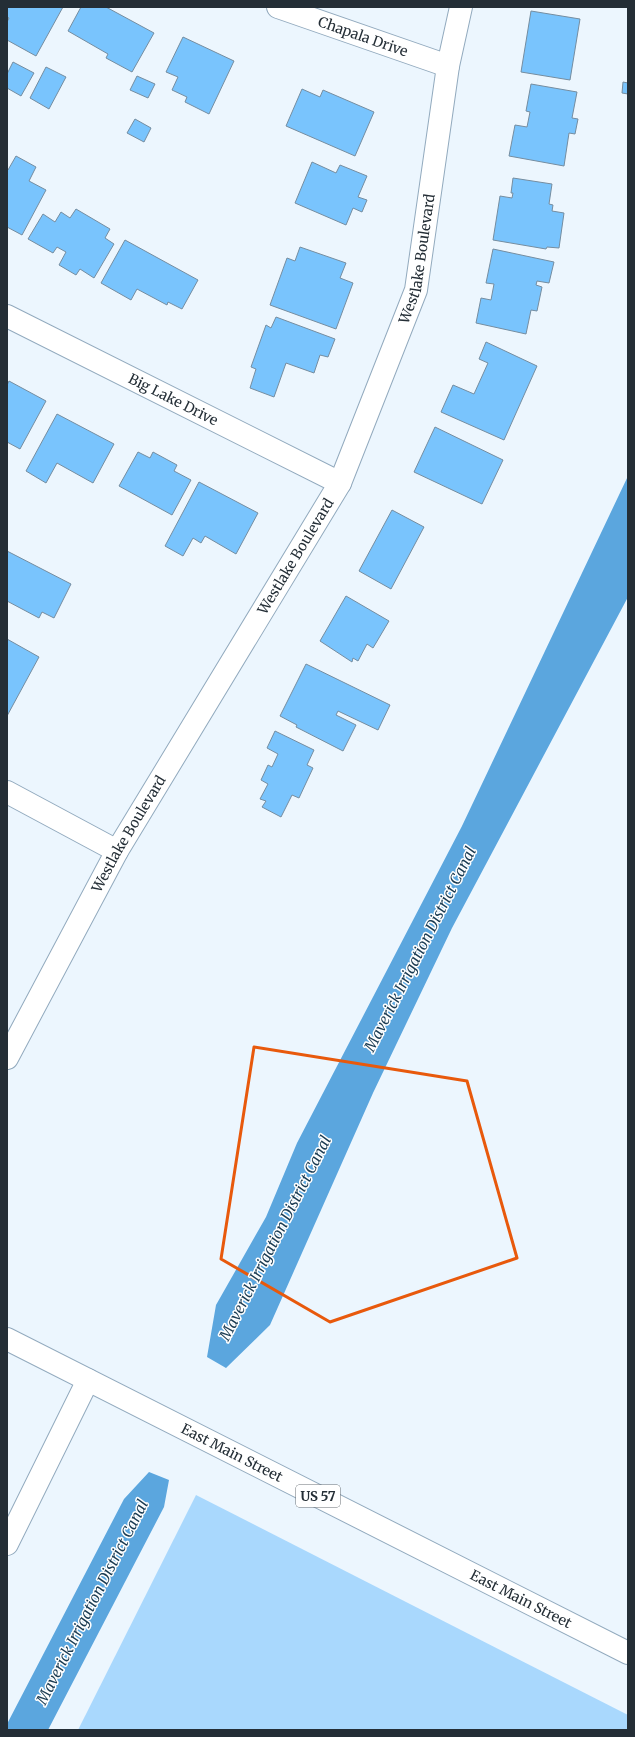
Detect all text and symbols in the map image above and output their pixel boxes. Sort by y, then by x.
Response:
street label: Chapala Drive [316,13,410,60]
street label: Westlake Boulevard [394,192,439,327]
street label: Big Lake Drive [126,369,221,429]
street label: Westlake Boulevard [253,495,338,618]
street label: Westlake Boulevard [87,772,170,896]
water label: Maverick Irrigation District Canal [360,844,480,1055]
water label: Maverick Irrigation District Canal [215,1133,335,1344]
street label: East Main Street [178,1420,286,1486]
road number: US 57 [296,1485,340,1507]
water label: Maverick Irrigation District Canal [32,1497,152,1708]
street label: East Main Street [467,1566,575,1632]

